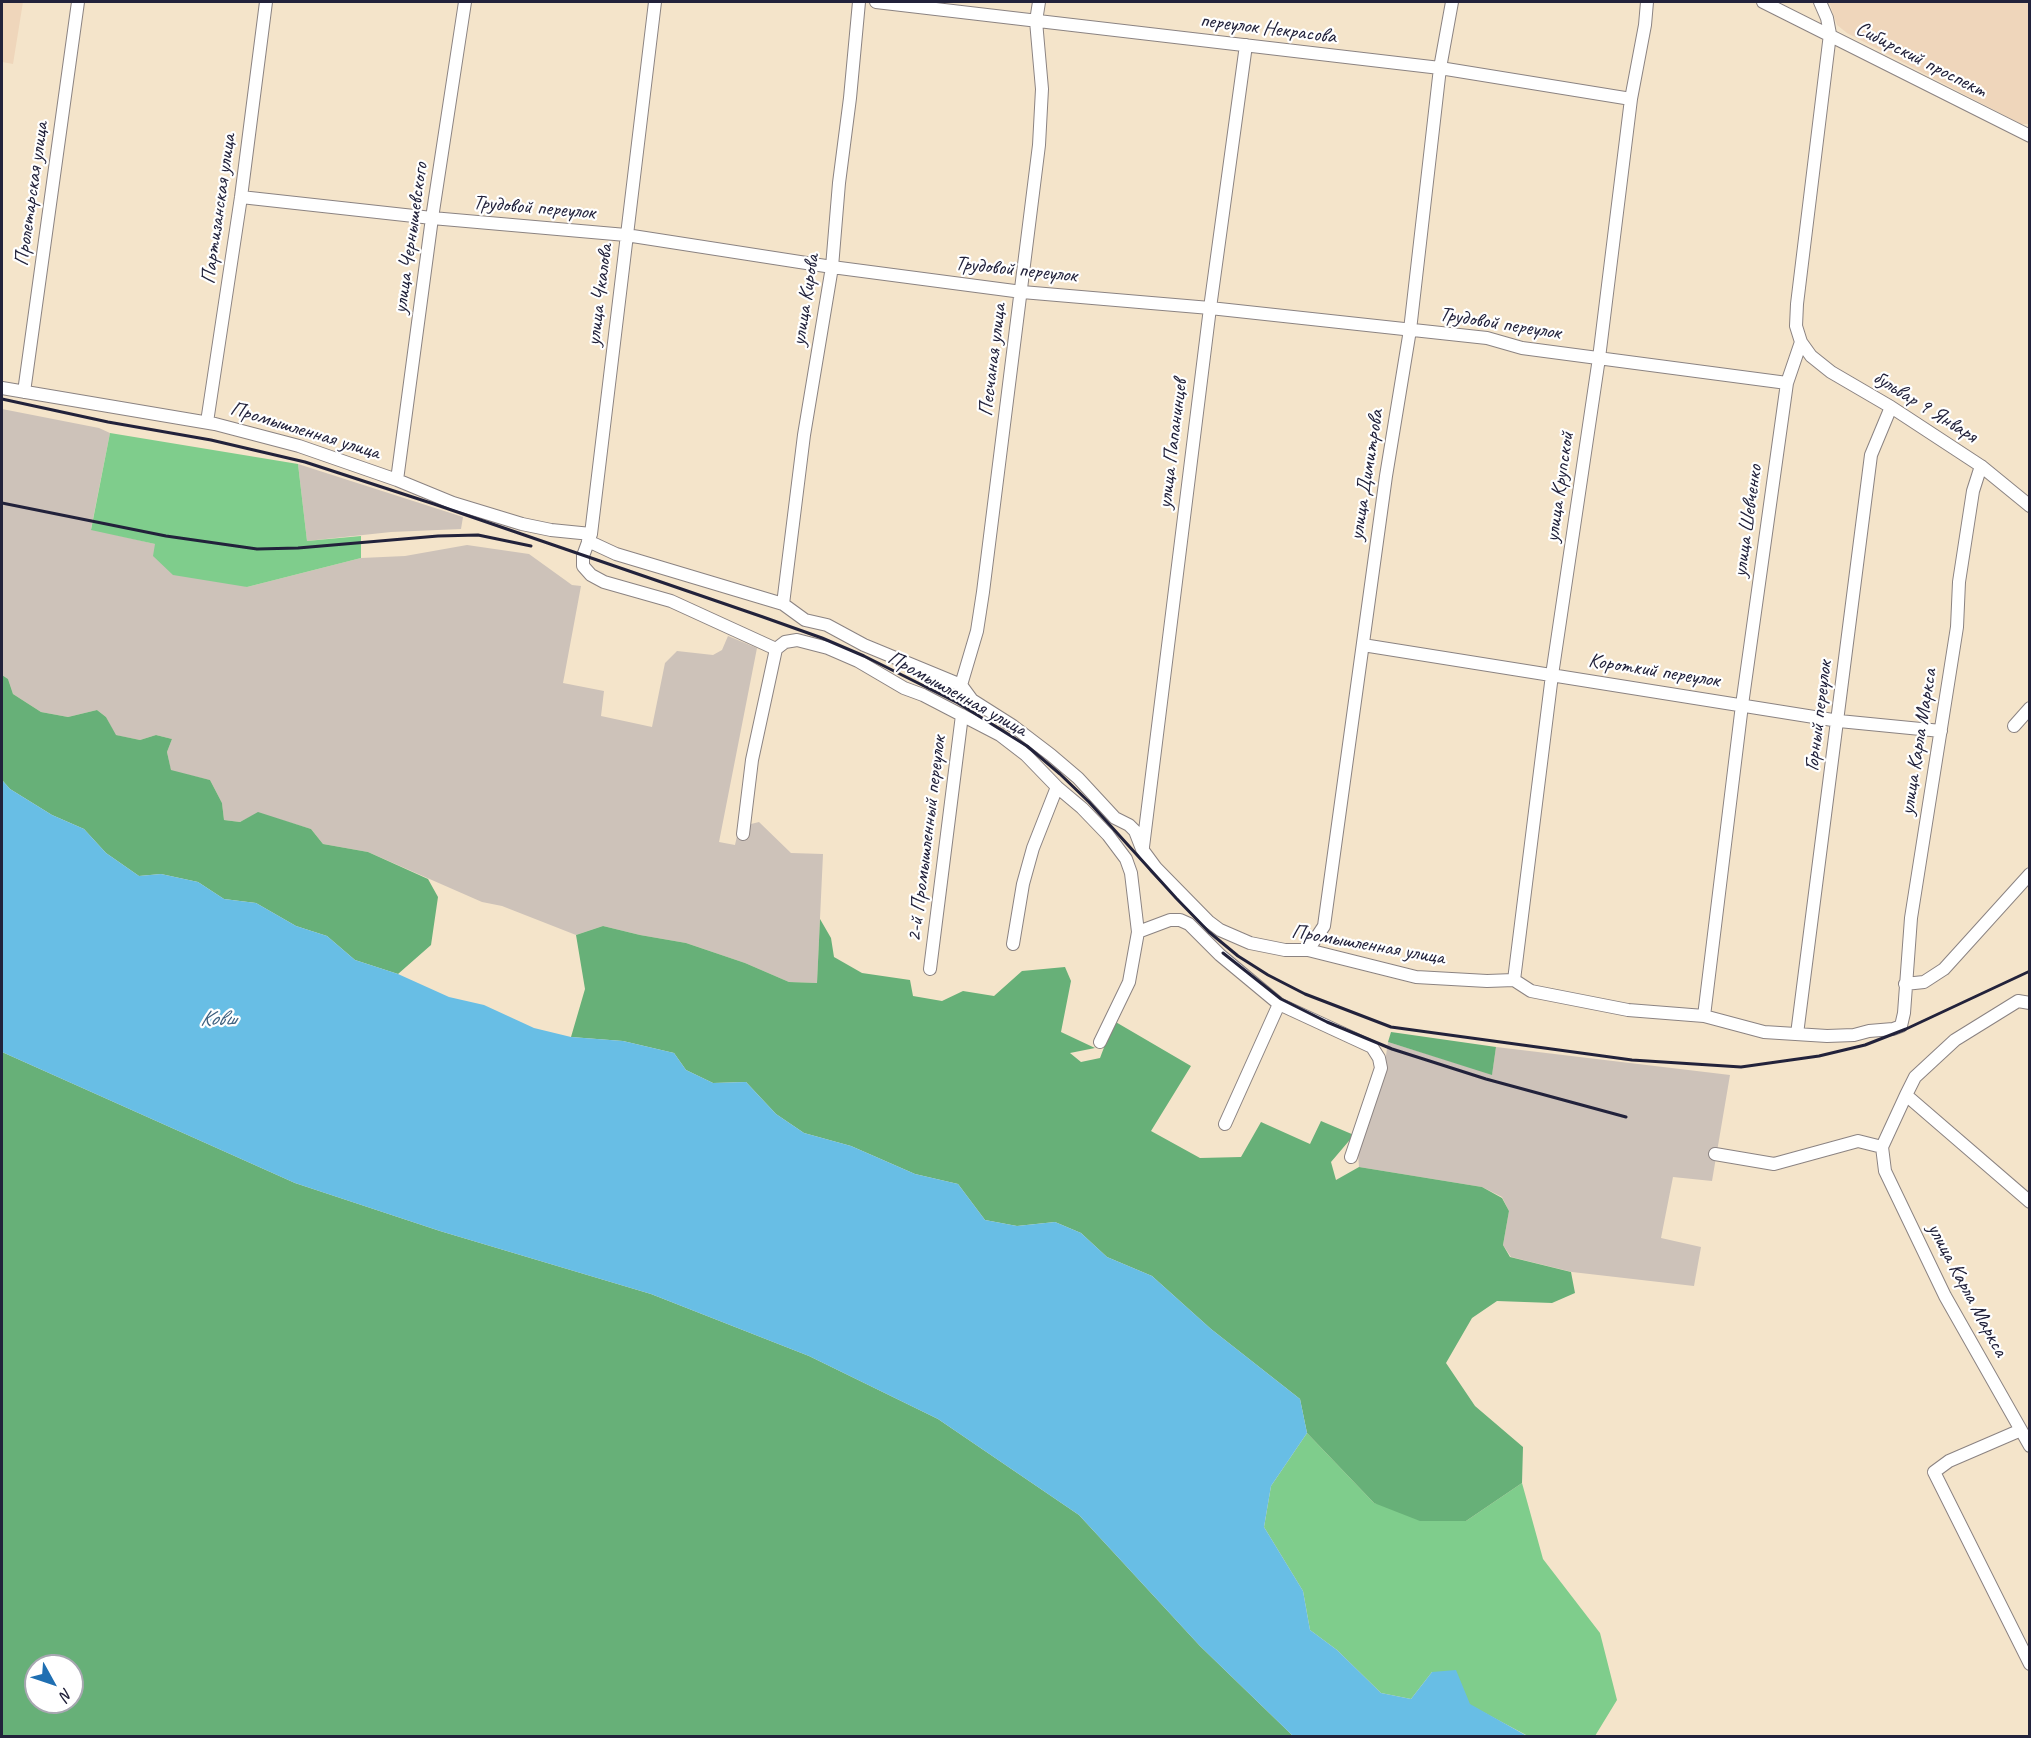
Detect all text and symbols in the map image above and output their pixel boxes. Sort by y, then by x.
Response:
street label: переулок Некрасова [1199,8,1337,50]
street label: Сибирский проспект [1851,16,1991,104]
street label: Пролетарская улица [9,120,55,268]
street label: Партизанская улица [196,132,242,286]
street label: улица Чернышевского [388,161,434,315]
street label: Трудовой переулок [472,190,596,226]
street label: улица Чкалова [581,243,619,347]
street label: Трудовой переулок [954,251,1078,289]
street label: улица Кирова [786,252,826,348]
street label: Песчаная улица [974,302,1012,418]
street label: Трудовой переулок [1438,302,1562,346]
street label: бульвар 9 Января [1868,365,1982,449]
street label: улица Папанинцев [1153,378,1193,510]
street label: Промышленная улица [227,396,383,466]
street label: улица Димитрова [1344,408,1390,542]
street label: улица Крупской [1540,430,1580,544]
street label: улица Шевченко [1728,463,1768,579]
street label: Промышленная улица [883,645,1031,743]
street label: Короткий переулок [1587,648,1721,694]
street label: Горный переулок [1800,659,1838,773]
street label: улица Карла Маркса [1895,667,1943,817]
street label: 2-й Промышленный переулок [902,735,952,943]
street label: Промышленная улица [1289,919,1447,971]
water label: Ковш [200,1006,236,1032]
street label: улица Карла Маркса [1921,1219,2013,1361]
north arrow [24,1654,84,1714]
text: N [55,1684,77,1705]

